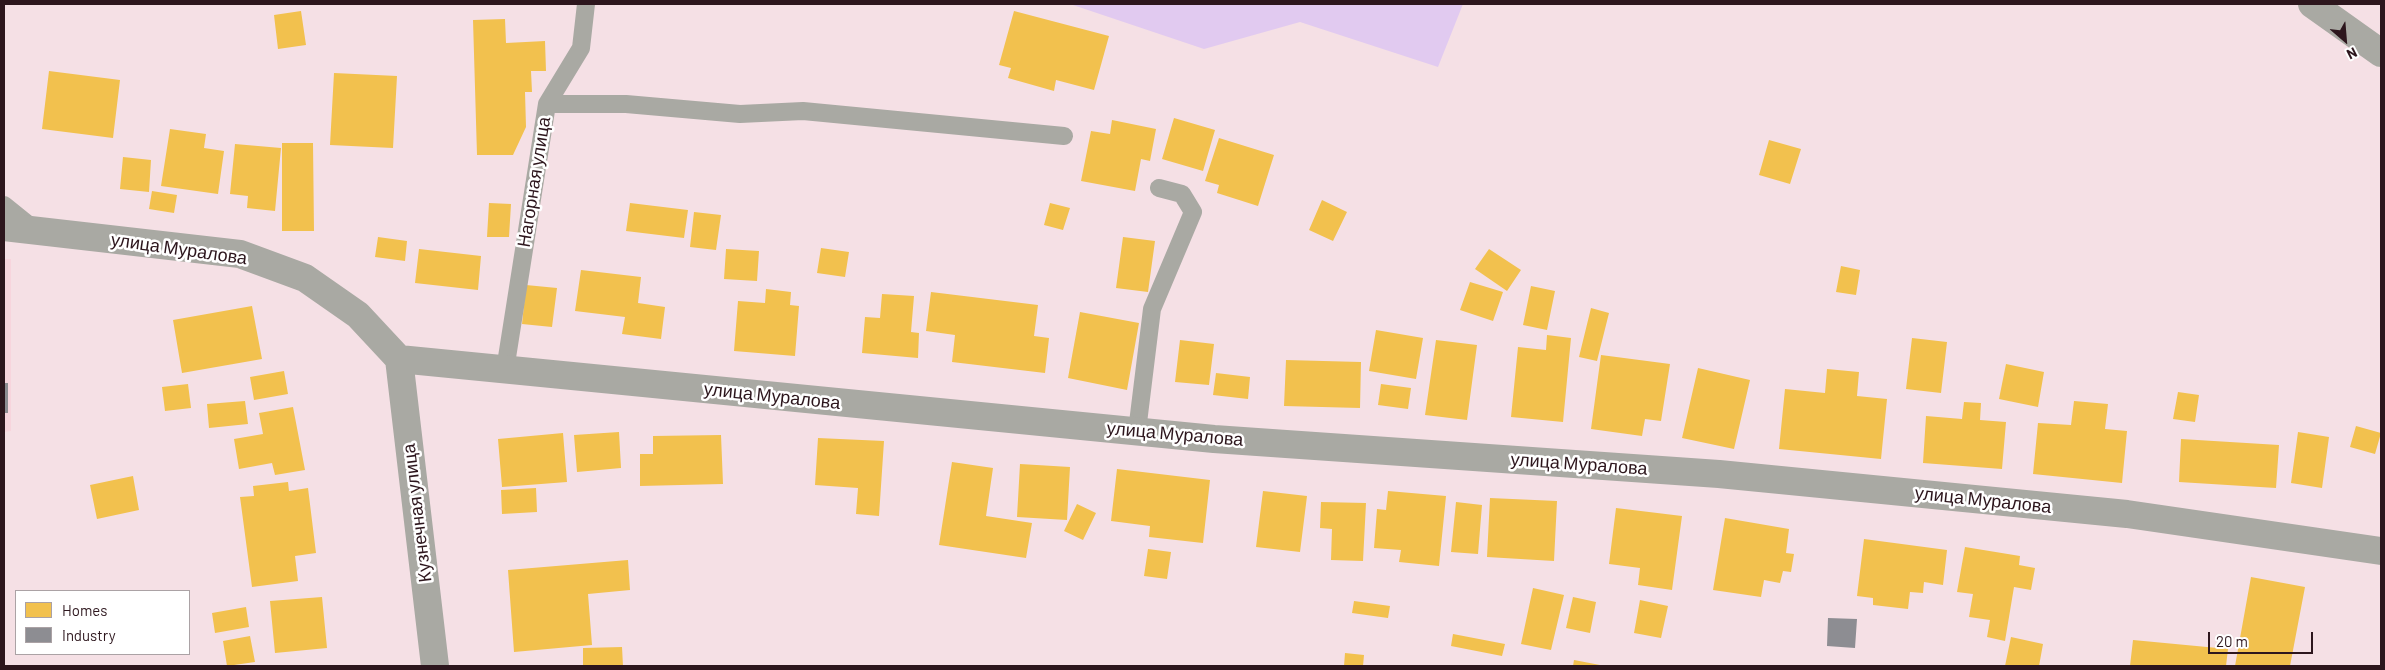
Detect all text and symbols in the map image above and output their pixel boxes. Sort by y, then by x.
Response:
north arrow [2320,15,2370,65]
text: N [2344,44,2360,63]
street label: Нагорная улица [513,115,555,249]
street label: улица Муралова [110,229,248,269]
street label: улица Муралова [703,378,841,414]
street label: улица Муралова [1106,417,1244,451]
street label: Кузнечная улица [398,443,436,583]
street label: улица Муралова [1510,448,1648,480]
street label: улица Муралова [1914,482,2052,518]
legend [15,590,190,655]
text: Homes [62,601,107,619]
scale bar [2210,622,2315,654]
text: Industry [62,626,116,644]
text: 20 m [2216,632,2248,650]

